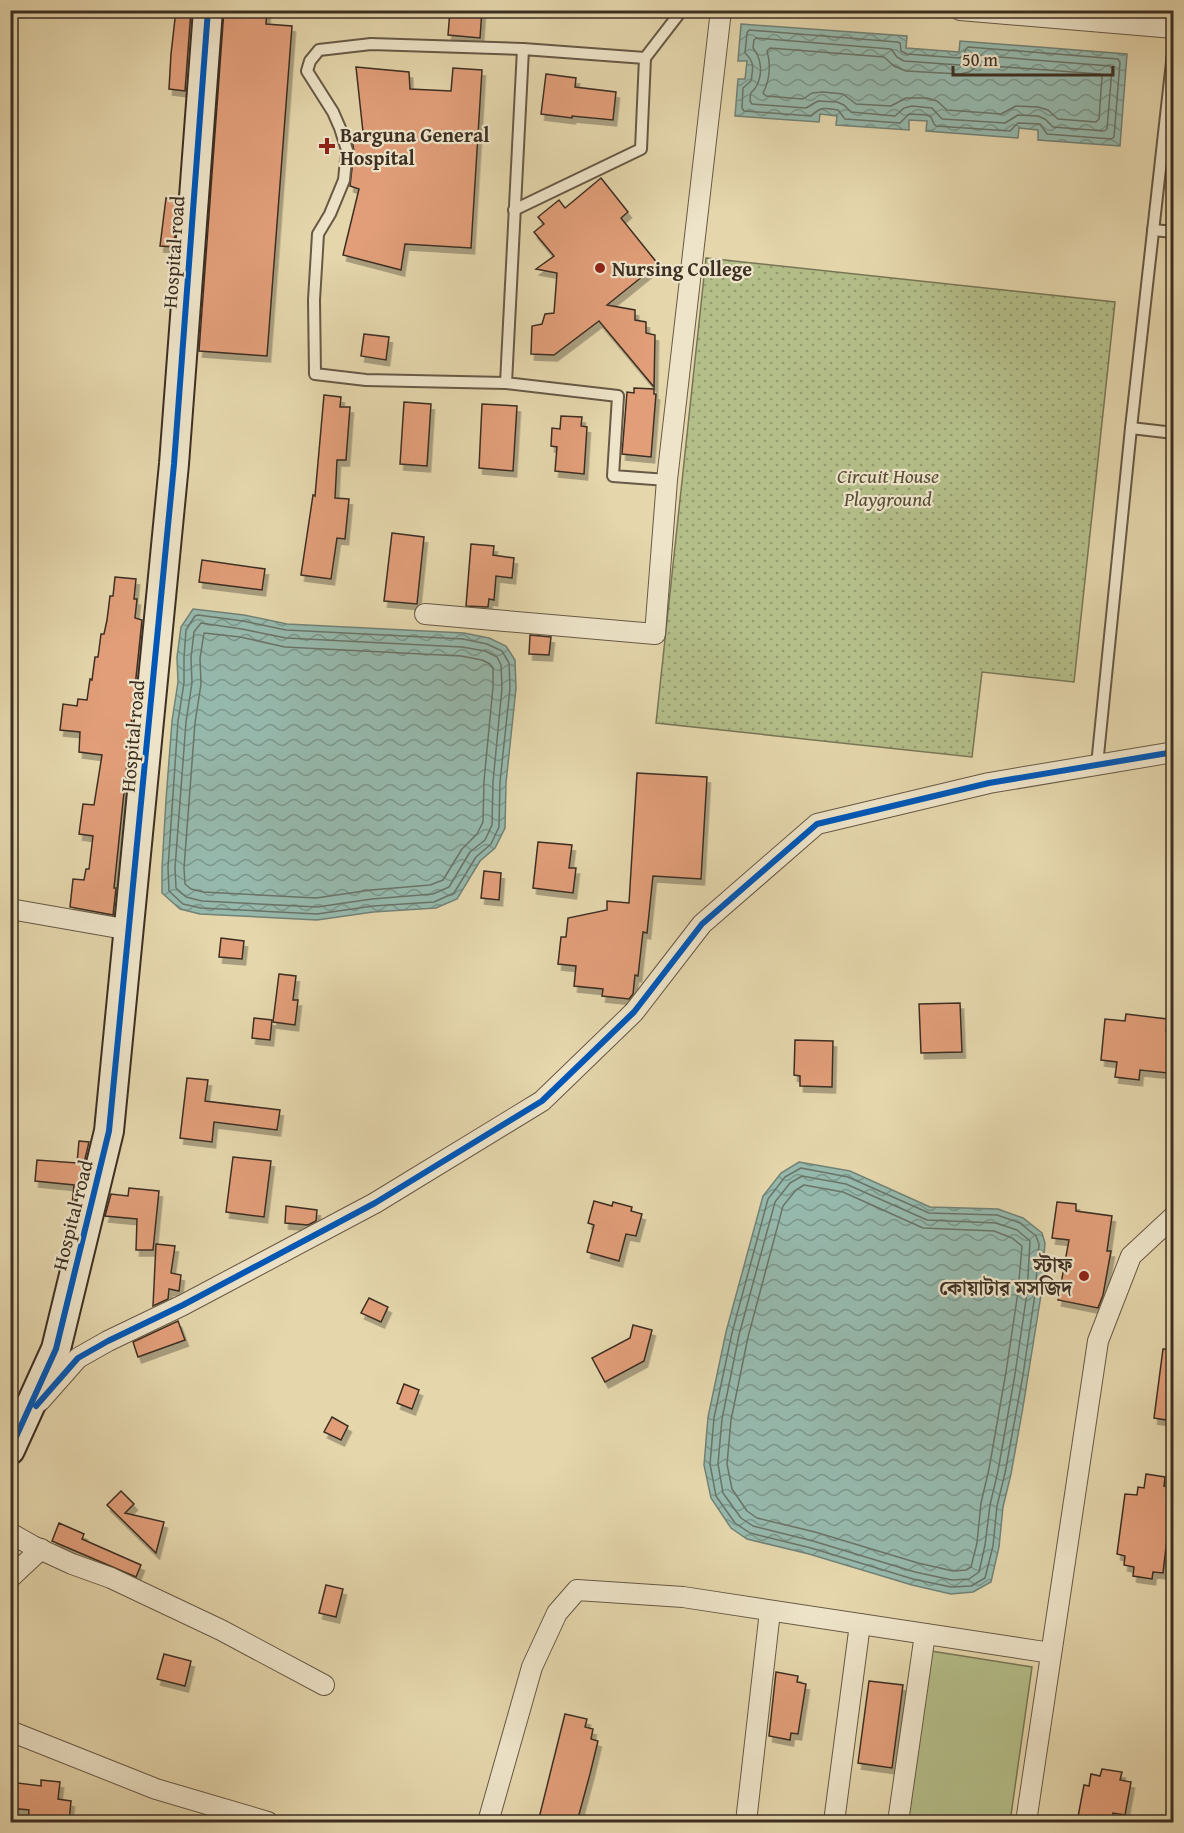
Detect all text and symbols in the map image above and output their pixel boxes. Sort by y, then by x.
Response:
scale bar [953,39,1114,77]
text: 50 m [962,46,998,73]
place label: Barguna General Hospital [340,120,489,172]
marker: Barguna General Hospital [318,137,336,155]
street label: Hospital road [155,194,191,309]
place label: Nursing College [612,254,752,283]
marker: Nursing College [593,261,607,275]
park label: Circuit House Playground [837,461,939,513]
street label: Hospital road [113,678,151,793]
street label: Hospital road [44,1157,100,1273]
place label: স্টাফ কোয়াটার মসজিদ [939,1250,1073,1302]
marker: স্টাফ কোয়াটার মসজিদ [1077,1269,1091,1283]

